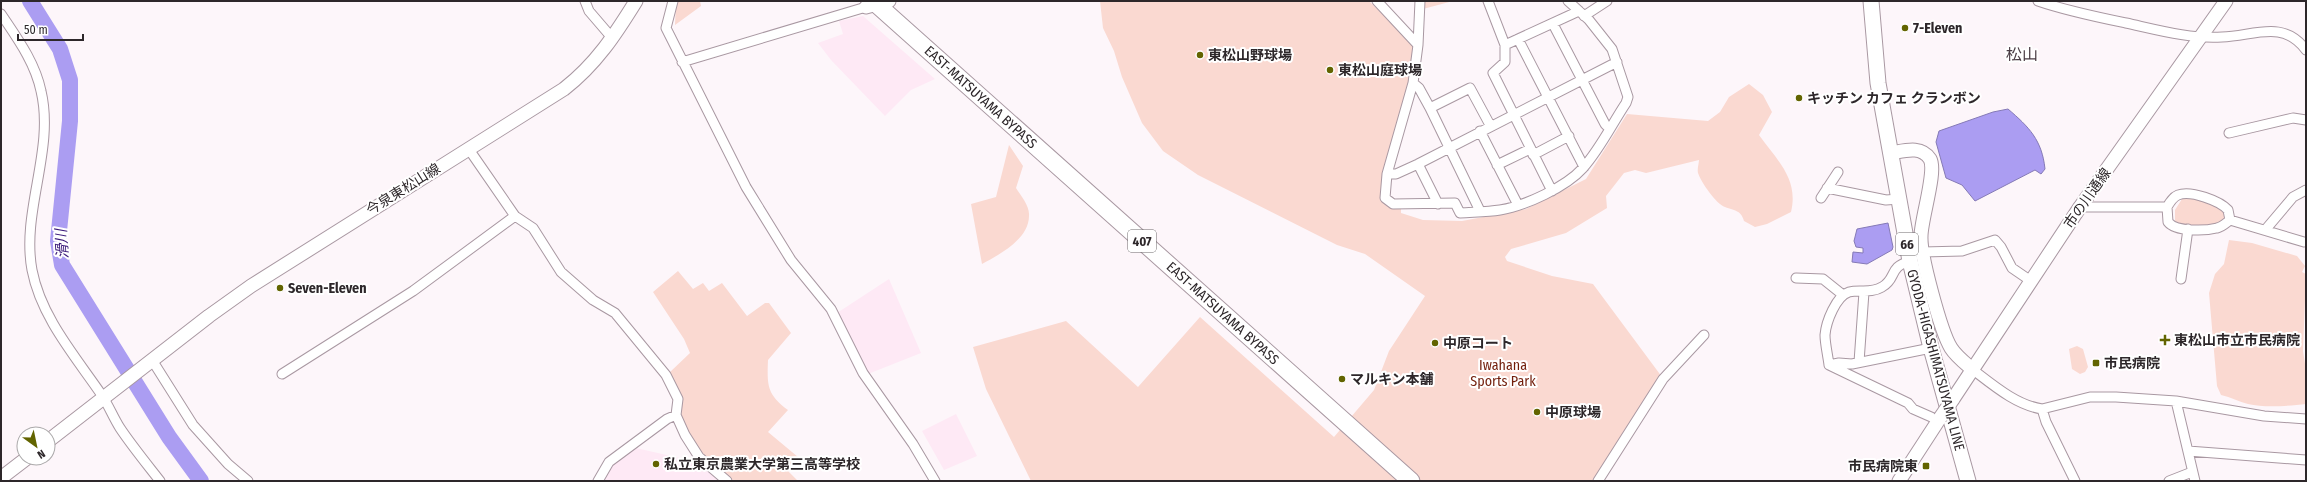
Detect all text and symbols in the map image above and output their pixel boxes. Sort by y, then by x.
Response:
scale bar [18,16,83,42]
place label: 7-Eleven [1913,20,1962,37]
text: 50 m [24,23,48,37]
marker: 7-Eleven [1900,23,1910,33]
street label: EAST-MATSUYAMA BYPASS [921,42,1041,152]
district label: 松山 [2006,45,2038,64]
place label: 東松山野球場 [1208,47,1292,64]
marker: 東松山野球場 [1195,50,1205,60]
place label: 東松山庭球場 [1338,62,1422,79]
marker: 東松山庭球場 [1325,65,1335,75]
place label: キッチン カフェ クランボン [1807,90,1981,107]
marker: キッチン カフェ クランボン [1794,93,1804,103]
street label: 今泉東松山線 [363,160,443,219]
street label: 市の川通線 [2060,165,2114,232]
water label: 滑川 [52,226,72,260]
road number: 407 [1128,230,1156,252]
road number: 66 [1896,233,1918,255]
street label: EAST-MATSUYAMA BYPASS [1163,258,1283,368]
street label: GYODA-HIGASHIMATSUYAMA LINE [1903,268,1968,453]
place label: Seven-Eleven [288,280,367,297]
marker: Seven-Eleven [275,283,285,293]
place label: 東松山市立市民病院 [2174,332,2300,349]
marker: 東松山市立市民病院 [2159,334,2171,346]
place label: 中原コート [1443,335,1513,352]
marker: 中原コート [1430,338,1440,348]
place label: 市民病院 [2104,355,2160,372]
park label: Iwahana Sports Park [1470,357,1536,390]
marker: 市民病院 [2091,358,2101,368]
place label: マルキン本舗 [1350,371,1434,388]
marker: マルキン本舗 [1337,374,1347,384]
place label: 中原球場 [1545,404,1601,421]
marker: 中原球場 [1532,407,1542,417]
north arrow [16,426,56,466]
text: N [35,447,47,461]
place label: 私立東京農業大学第三高等学校 [664,456,860,473]
place label: 市民病院東 [1848,458,1918,475]
marker: 私立東京農業大学第三高等学校 [651,459,661,469]
marker: 市民病院東 [1921,461,1931,471]

